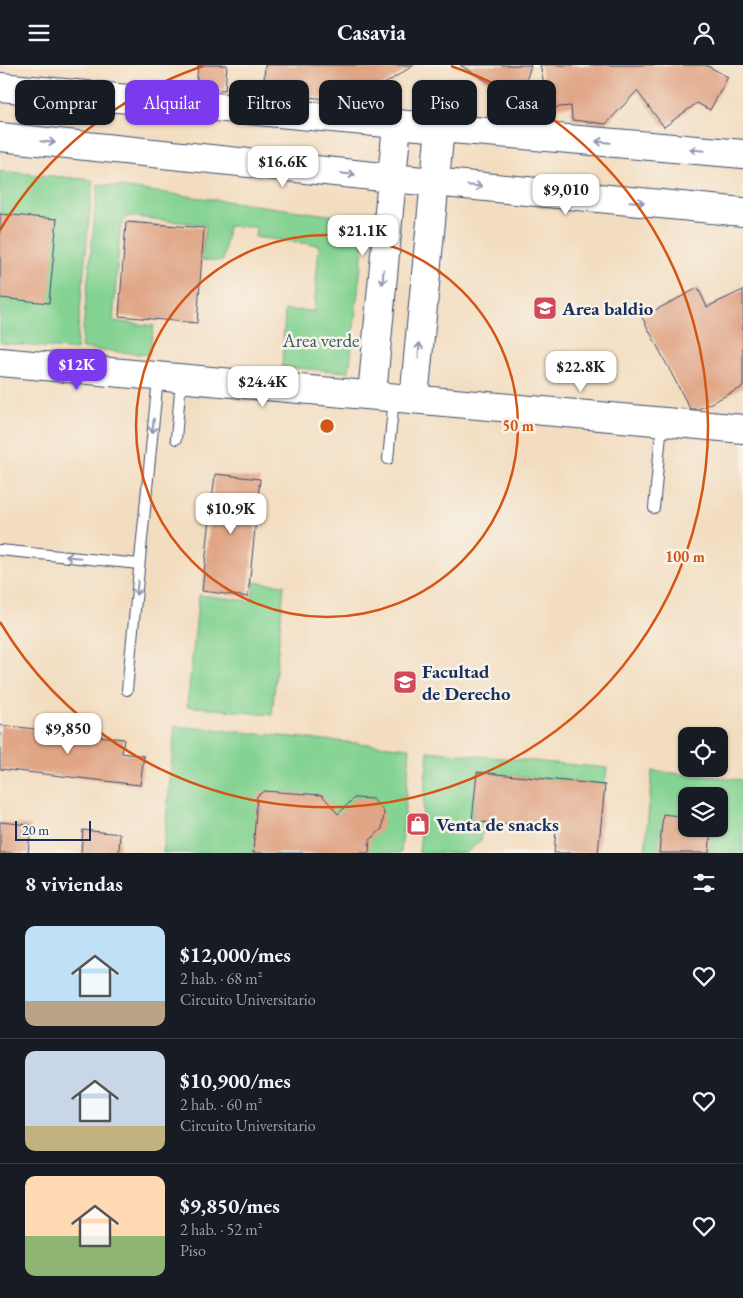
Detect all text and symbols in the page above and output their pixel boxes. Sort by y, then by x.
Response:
text: Casavia [337,18,406,47]
icon: menu [25,19,53,47]
icon: person [690,19,718,47]
chip: Comprar [15,80,115,125]
chip: Alquilar [125,80,219,125]
chip: Filtros [229,80,309,125]
chip: Nuevo [319,80,402,125]
chip: Piso [412,80,477,125]
chip: Casa [487,80,556,125]
one-way arrow [40,137,56,146]
one-way arrow [596,137,612,147]
pin: $16.6K [242,145,324,188]
one-way arrow [690,145,706,155]
text: $16.6K [259,151,307,172]
one-way arrow [340,169,356,179]
pin: $9,010 [525,173,607,216]
text: $9,010 [543,179,589,200]
one-way arrow [467,181,483,191]
one-way arrow [629,197,645,207]
pin: $21.1K [322,215,404,257]
text: $21.1K [339,220,387,241]
one-way arrow [378,268,388,284]
school or university icon: Area baldio [532,295,558,321]
place label: Area baldio [561,296,654,321]
park label: Area verde [282,328,359,353]
one-way arrow [414,342,424,358]
pin: $12K [47,349,107,391]
pin: $22.8K [540,351,622,393]
text: $12K [59,354,95,375]
text: $22.8K [557,356,605,377]
pin: $24.4K [222,365,304,408]
text: $24.4K [239,371,287,392]
text: 50 m [502,416,534,435]
centre of rings [318,417,336,435]
one-way arrow [148,418,158,434]
pin: $10.9K [190,493,272,535]
text: $10.9K [207,498,255,519]
text: 100 m [665,547,705,566]
one-way arrow [65,552,81,562]
one-way arrow [132,579,141,595]
place label: Facultad de Derecho [422,659,511,706]
school or university icon: Facultad de Derecho [392,669,418,695]
pin: $9,850 [27,713,109,755]
text: $9,850 [45,718,91,739]
map controls [678,727,728,837]
button: locate [678,727,728,777]
button: layers [678,787,728,837]
shop icon: Venta de snacks [405,811,431,837]
place label: Venta de snacks [436,812,559,837]
scale bar [15,818,91,841]
text: 20 m [22,821,49,839]
icon: filters [690,869,718,897]
text: 8 viviendas [25,870,123,897]
text: $12,000/mes [180,941,291,968]
icon: home [65,946,125,1006]
icon: heart [690,962,718,990]
text: 2 hab. · 68 m² [180,968,262,989]
text: Circuito Universitario [180,989,316,1010]
text: $10,900/mes [180,1067,291,1094]
icon: home [65,1071,125,1131]
icon: heart [690,1087,718,1115]
text: 2 hab. · 60 m² [180,1094,262,1115]
text: Circuito Universitario [180,1115,316,1136]
text: $9,850/mes [180,1192,280,1219]
icon: home [65,1196,125,1256]
icon: heart [690,1212,718,1240]
text: 2 hab. · 52 m² [180,1219,262,1240]
text: Piso [180,1240,206,1261]

